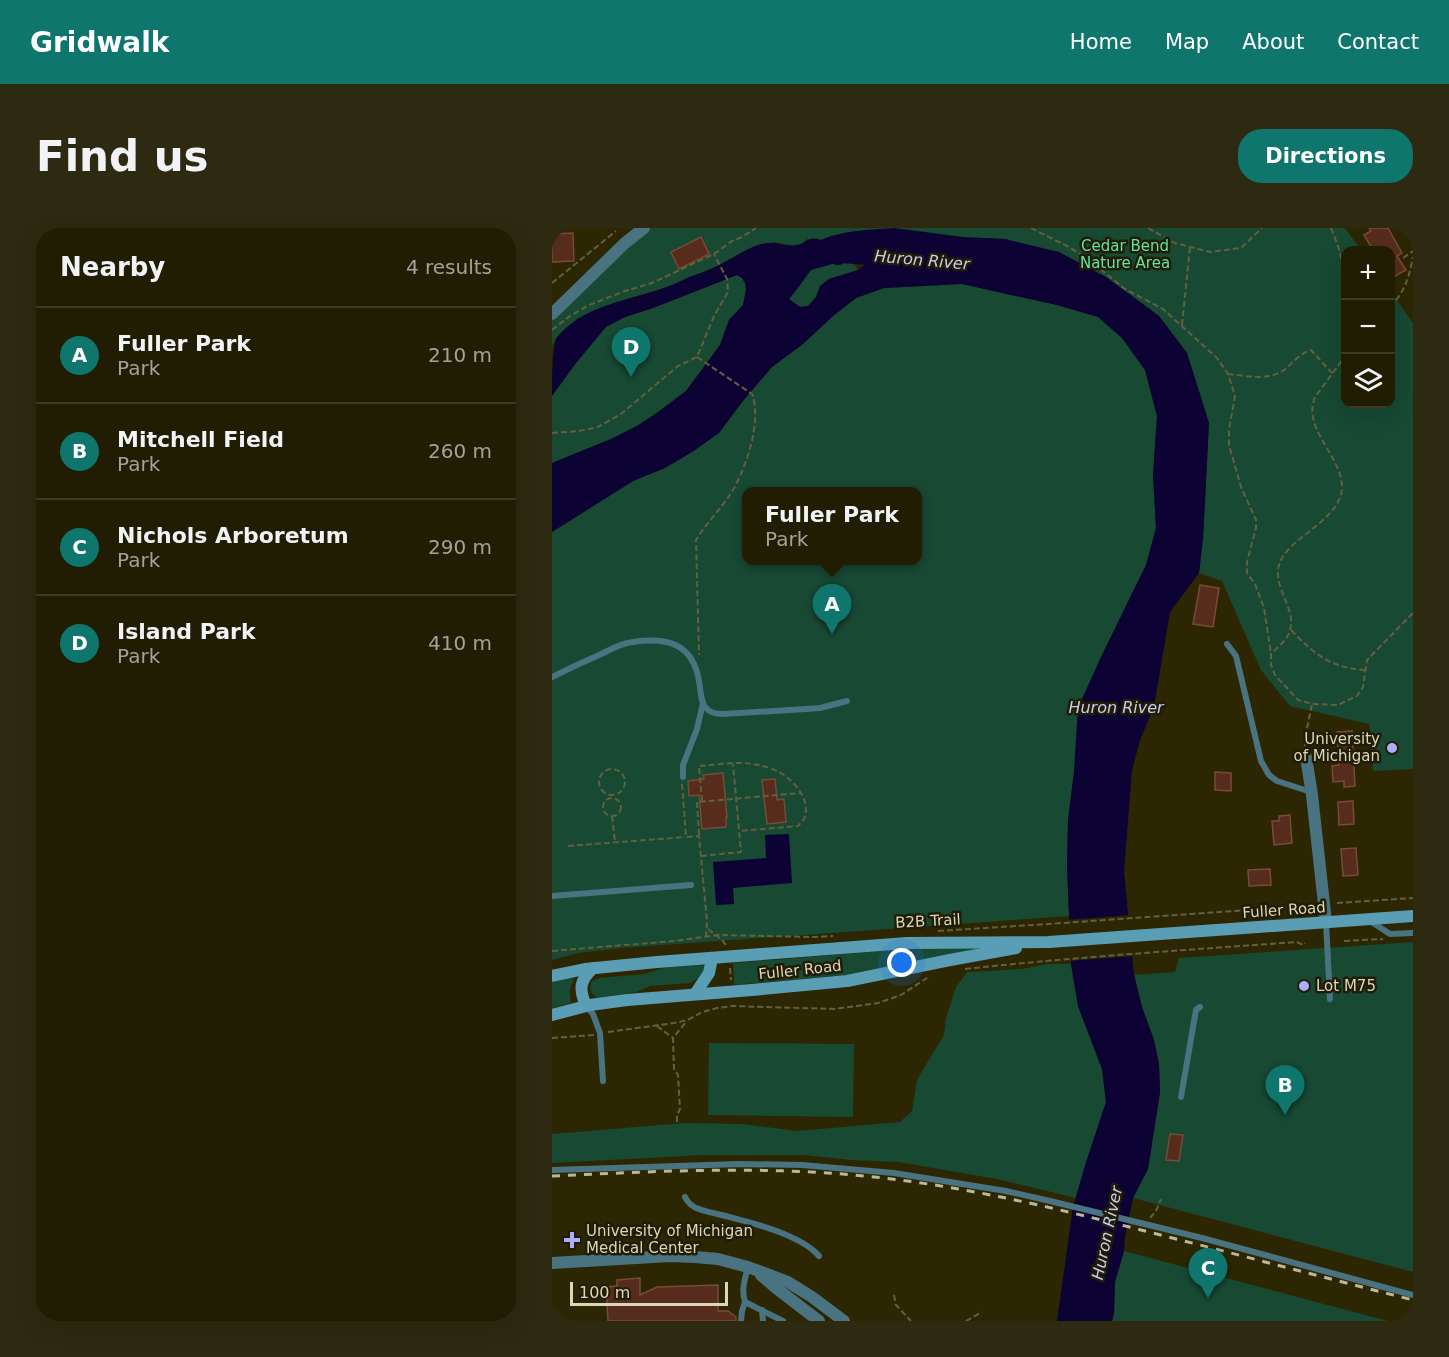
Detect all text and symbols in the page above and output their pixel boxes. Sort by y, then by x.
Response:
text: Gridwalk [30,26,169,59]
text: Home [1070,30,1132,54]
text: Map [1165,30,1209,54]
text: About [1242,30,1304,54]
text: Contact [1337,30,1419,54]
button: Directions [1238,129,1413,183]
text: Find us [36,132,209,181]
park label: Cedar Bend Nature Area [1080,237,1170,272]
water label: Huron River [874,246,972,274]
map controls [1341,246,1395,408]
button: + [1341,246,1395,300]
text: Nearby [60,252,165,282]
text: 4 results [406,255,492,279]
button: − [1341,300,1395,354]
pin: D [612,328,650,377]
text: Fuller Park [117,331,251,356]
text: A [72,343,87,367]
text: 210 m [428,343,492,367]
button: layers [1341,354,1395,408]
text: Park [117,356,160,380]
text: Mitchell Field [117,427,284,452]
text: B [72,439,87,463]
text: 260 m [428,439,492,463]
text: Park [117,452,160,476]
popup [742,487,922,565]
text: Fuller Park [765,502,899,527]
text: Nichols Arboretum [117,523,349,548]
text: Park [765,527,808,551]
text: C [72,535,87,559]
text: 290 m [428,535,492,559]
text: Park [117,548,160,572]
pin: A [812,584,852,634]
text: Island Park [117,619,256,644]
text: D [71,631,88,655]
text: 410 m [428,631,492,655]
text: Park [117,644,160,668]
water label: Huron River [1068,698,1165,717]
place label: University of Michigan [1294,730,1380,765]
marker: University of Michigan [1385,741,1399,755]
street label: Fuller Road [1242,898,1326,922]
street label: B2B Trail [895,910,961,932]
your location [887,948,916,977]
street label: Fuller Road [758,957,842,983]
place label: Lot M75 [1316,977,1376,995]
marker: Lot M75 [1297,979,1311,993]
pin: B [1266,1066,1304,1115]
water label: Huron River [1088,1183,1126,1282]
place label: University of Michigan Medical Center [586,1222,753,1257]
marker: University of Michigan Medical Center [563,1231,581,1249]
pin: C [1188,1248,1228,1298]
scale bar [570,1279,728,1306]
text: 100 m [579,1283,630,1302]

